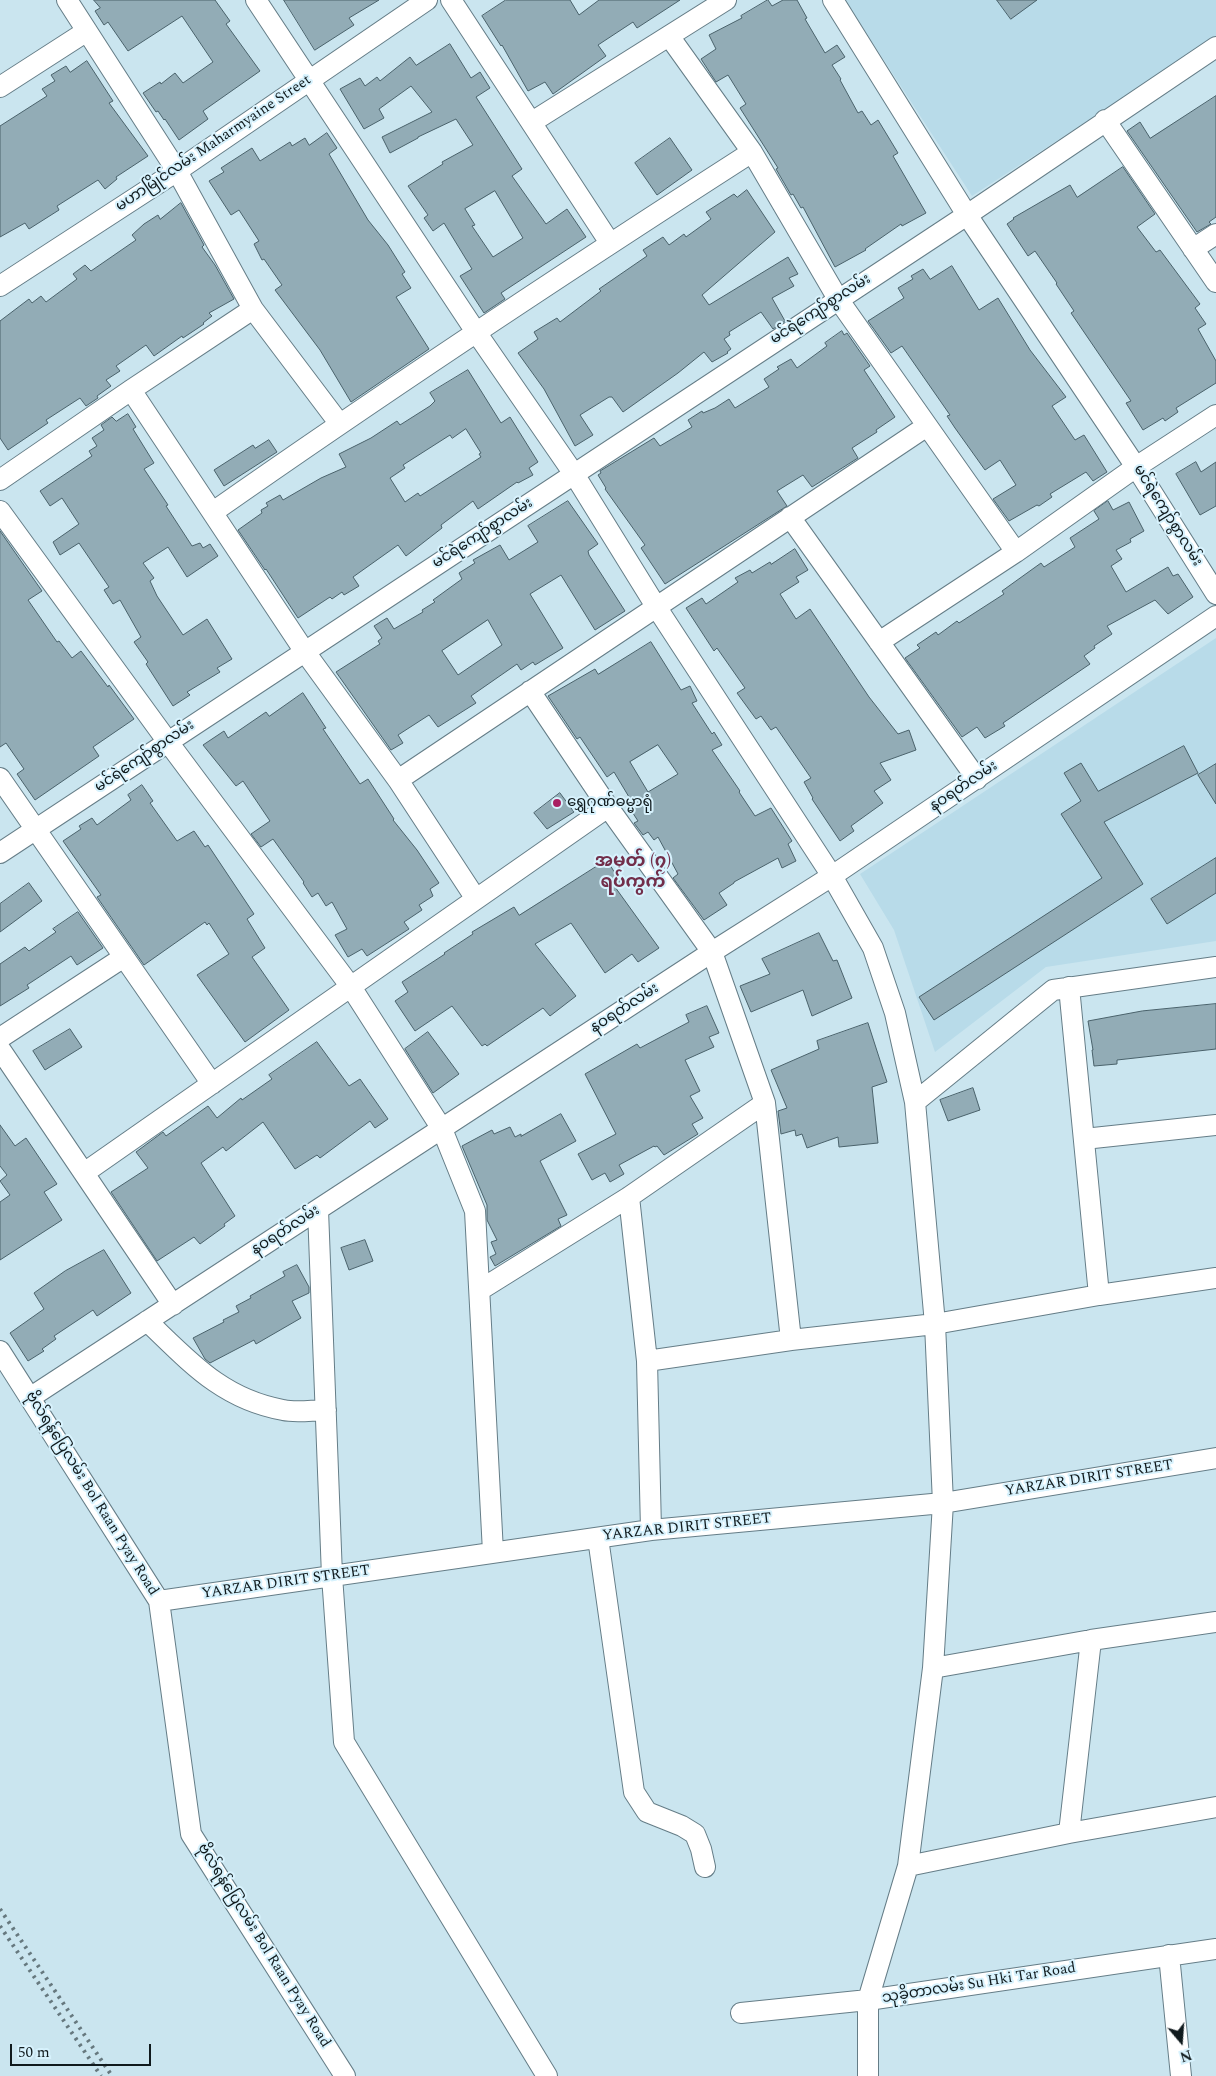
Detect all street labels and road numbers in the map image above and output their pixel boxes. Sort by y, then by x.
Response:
street label: မဟာမြိုင်လမ်း Maharmyaine Street [113,72,315,216]
street label: မင်ရဲကျော်စွာလမ်း [767,271,875,349]
street label: မင်ရဲကျော်စွာလမ်း [1129,462,1205,570]
street label: မင်ရဲကျော်စွာလမ်း [429,495,537,573]
street label: မင်ရဲကျော်စွာလမ်း [92,717,198,797]
street label: နဝရတ်လမ်း [927,758,1001,816]
street label: နဝရတ်လမ်း [587,980,663,1038]
street label: နဝရတ်လမ်း [248,1202,324,1260]
street label: ဗိုလ်ရန်ပြေလမ်း Bol Raan Pyay Road [20,1389,162,1599]
street label: YARZAR DIRIT STREET [1004,1457,1174,1501]
street label: YARZAR DIRIT STREET [602,1510,772,1546]
street label: YARZAR DIRIT STREET [201,1562,371,1604]
street label: ဗိုလ်ရန်ပြေလမ်း Bol Raan Pyay Road [192,1841,334,2051]
street label: သုခိ့တာလမ်း Su Hki Tar Road [881,1960,1077,2008]

